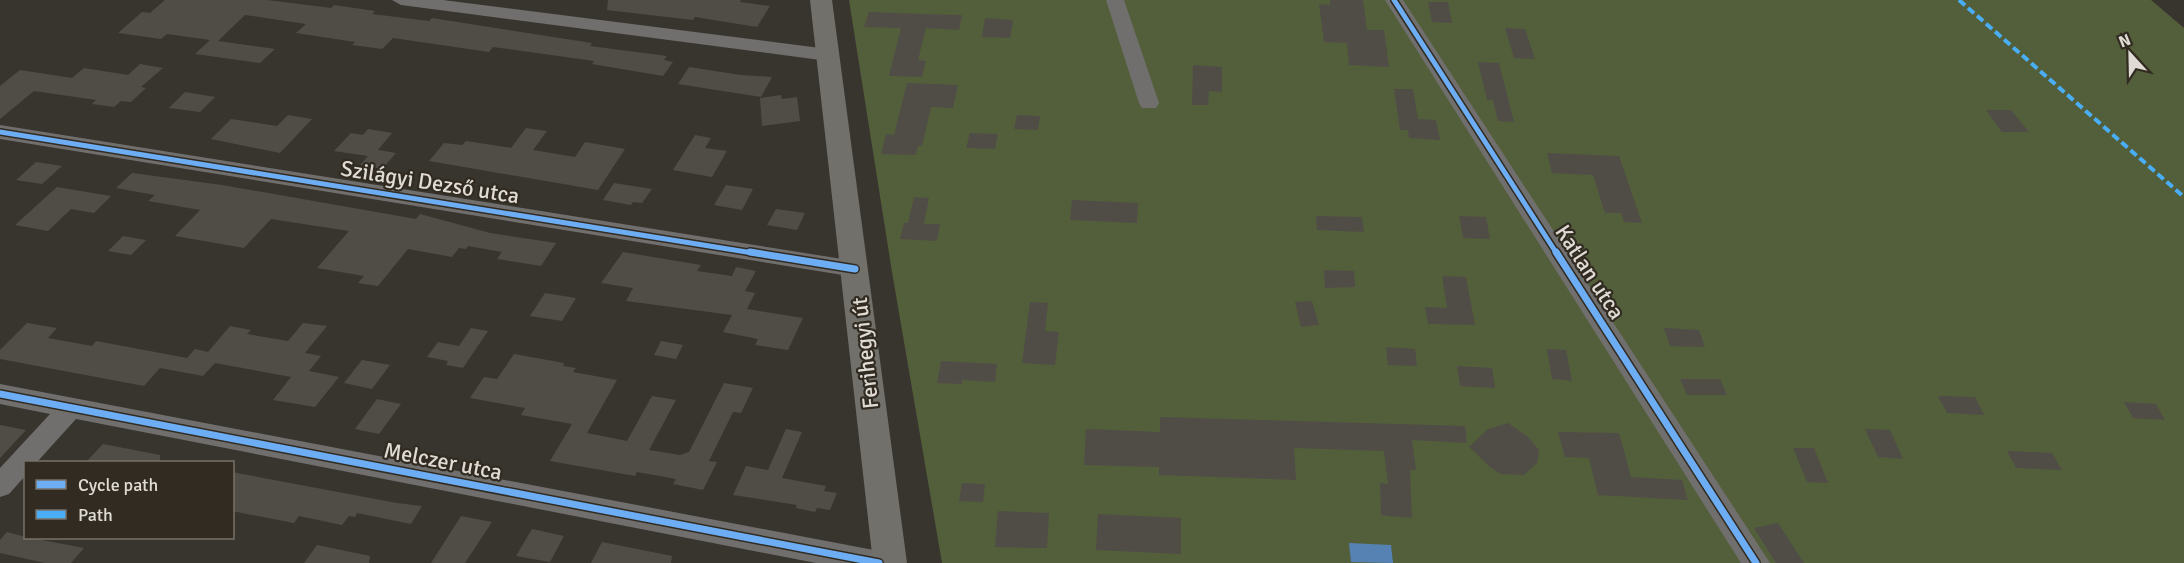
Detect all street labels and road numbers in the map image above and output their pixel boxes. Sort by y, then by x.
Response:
street label: Szilágyi Dezső utca [339,155,521,209]
street label: Katlan utca [1549,220,1631,324]
street label: Ferihegyi út [846,296,884,410]
street label: Melczer utca [382,436,504,486]

